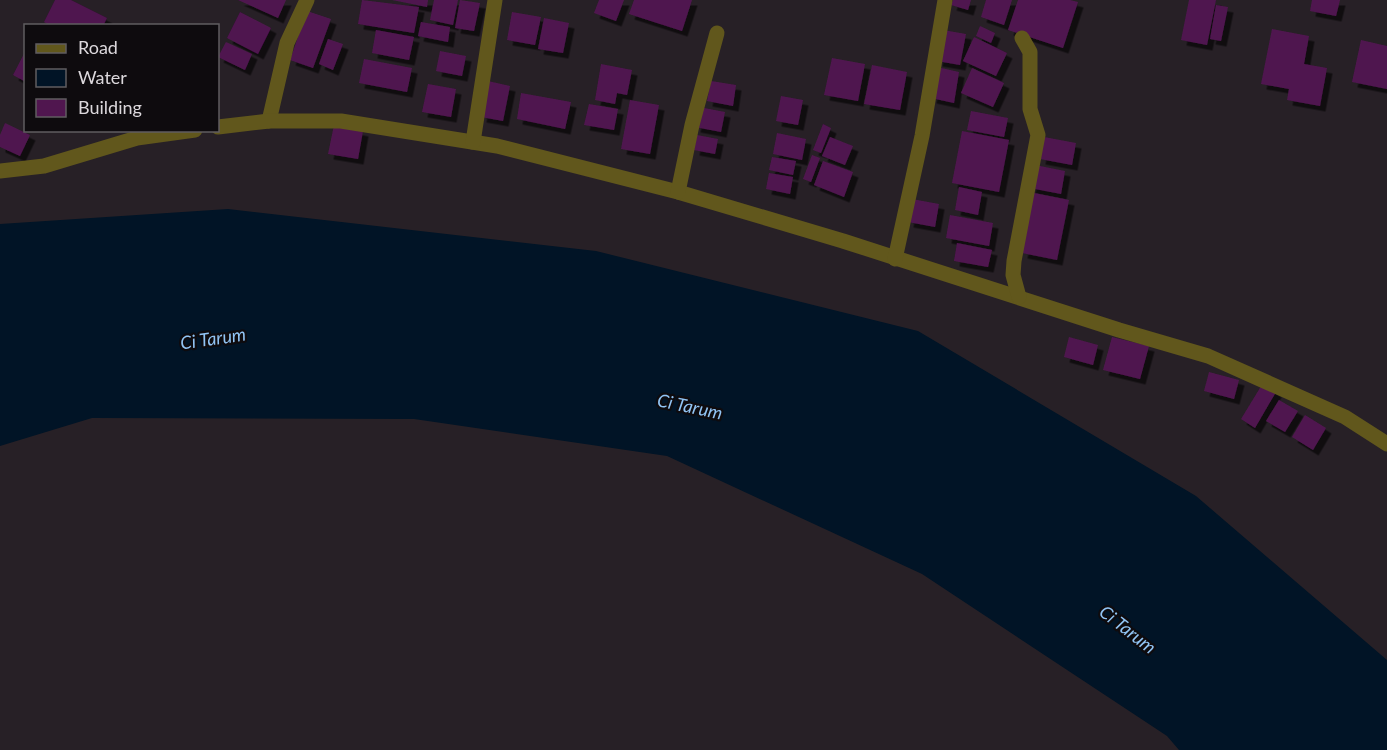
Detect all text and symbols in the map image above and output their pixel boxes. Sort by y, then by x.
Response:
legend [24,24,219,132]
text: Road [78,36,118,58]
text: Water [78,66,127,88]
text: Building [78,96,142,118]
water label: Ci Tarum [179,323,247,353]
water label: Ci Tarum [655,388,725,424]
water label: Ci Tarum [1095,600,1161,658]

